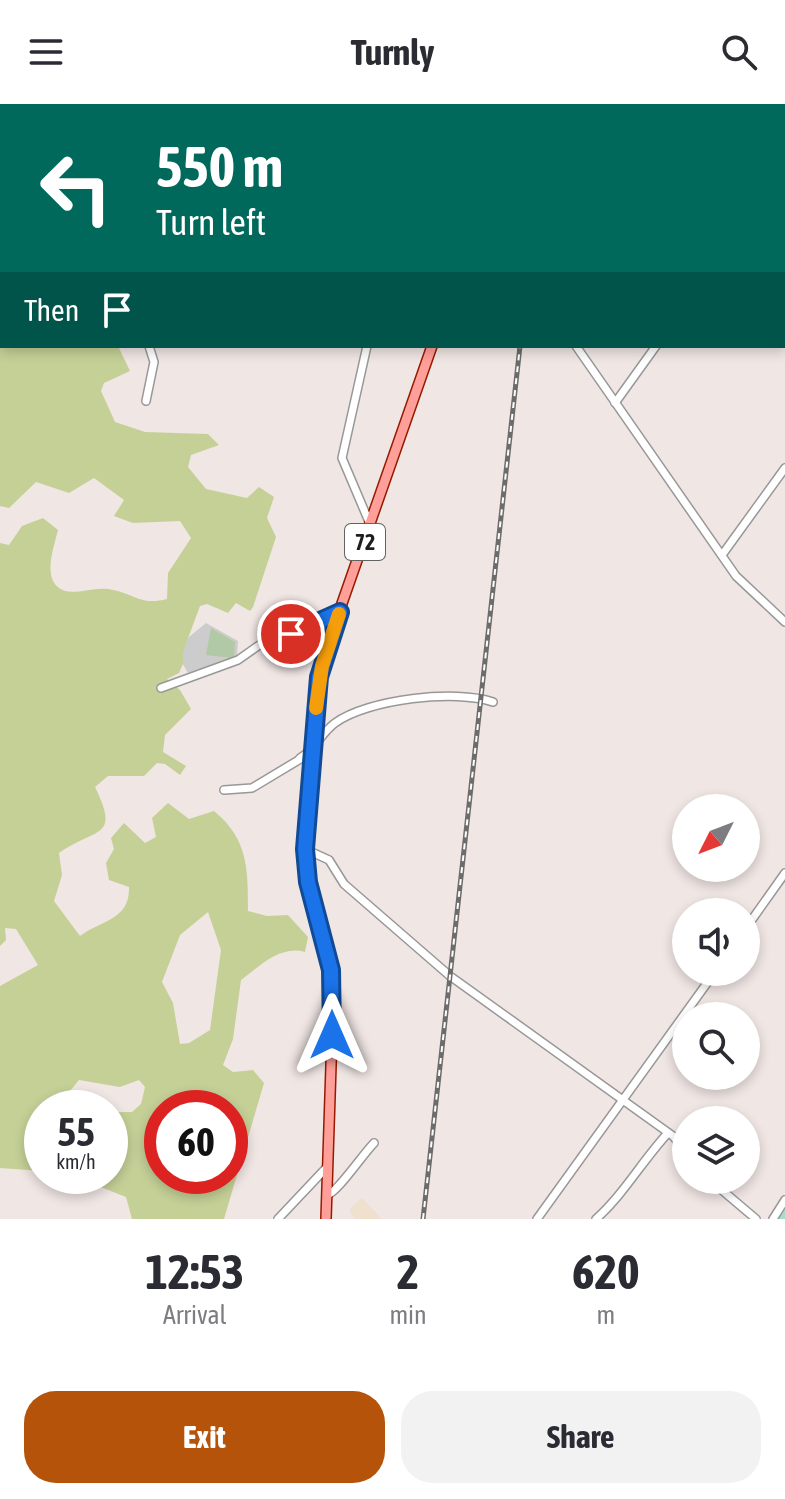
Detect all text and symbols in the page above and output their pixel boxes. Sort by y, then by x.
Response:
icon: menu [24,30,68,74]
icon: search [717,30,761,74]
text: Turnly [351,31,434,73]
text: 550 m [156,135,283,199]
icon: left [24,136,128,240]
text: Turn left [156,201,266,243]
icon: arrive [95,288,139,332]
text: Then [24,293,79,327]
road number: 72 [345,524,385,560]
pin [257,600,325,668]
icon: arrive [269,612,313,656]
north arrow [672,794,760,882]
map controls [672,794,760,1194]
button: sound [672,898,760,986]
position arrow [290,993,374,1077]
button: search [672,1002,760,1090]
speed limit sign: 60 [144,1090,248,1194]
button: layers [672,1106,760,1194]
text: 55 [57,1109,95,1154]
text: km/h [56,1150,96,1173]
text: 12:53 [145,1244,244,1299]
text: 2 [397,1244,419,1299]
text: 620 [572,1244,640,1299]
text: Arrival [163,1300,226,1330]
text: min [389,1300,427,1330]
text: m [596,1300,615,1330]
button: Exit [24,1391,385,1483]
button: Share [401,1391,761,1483]

